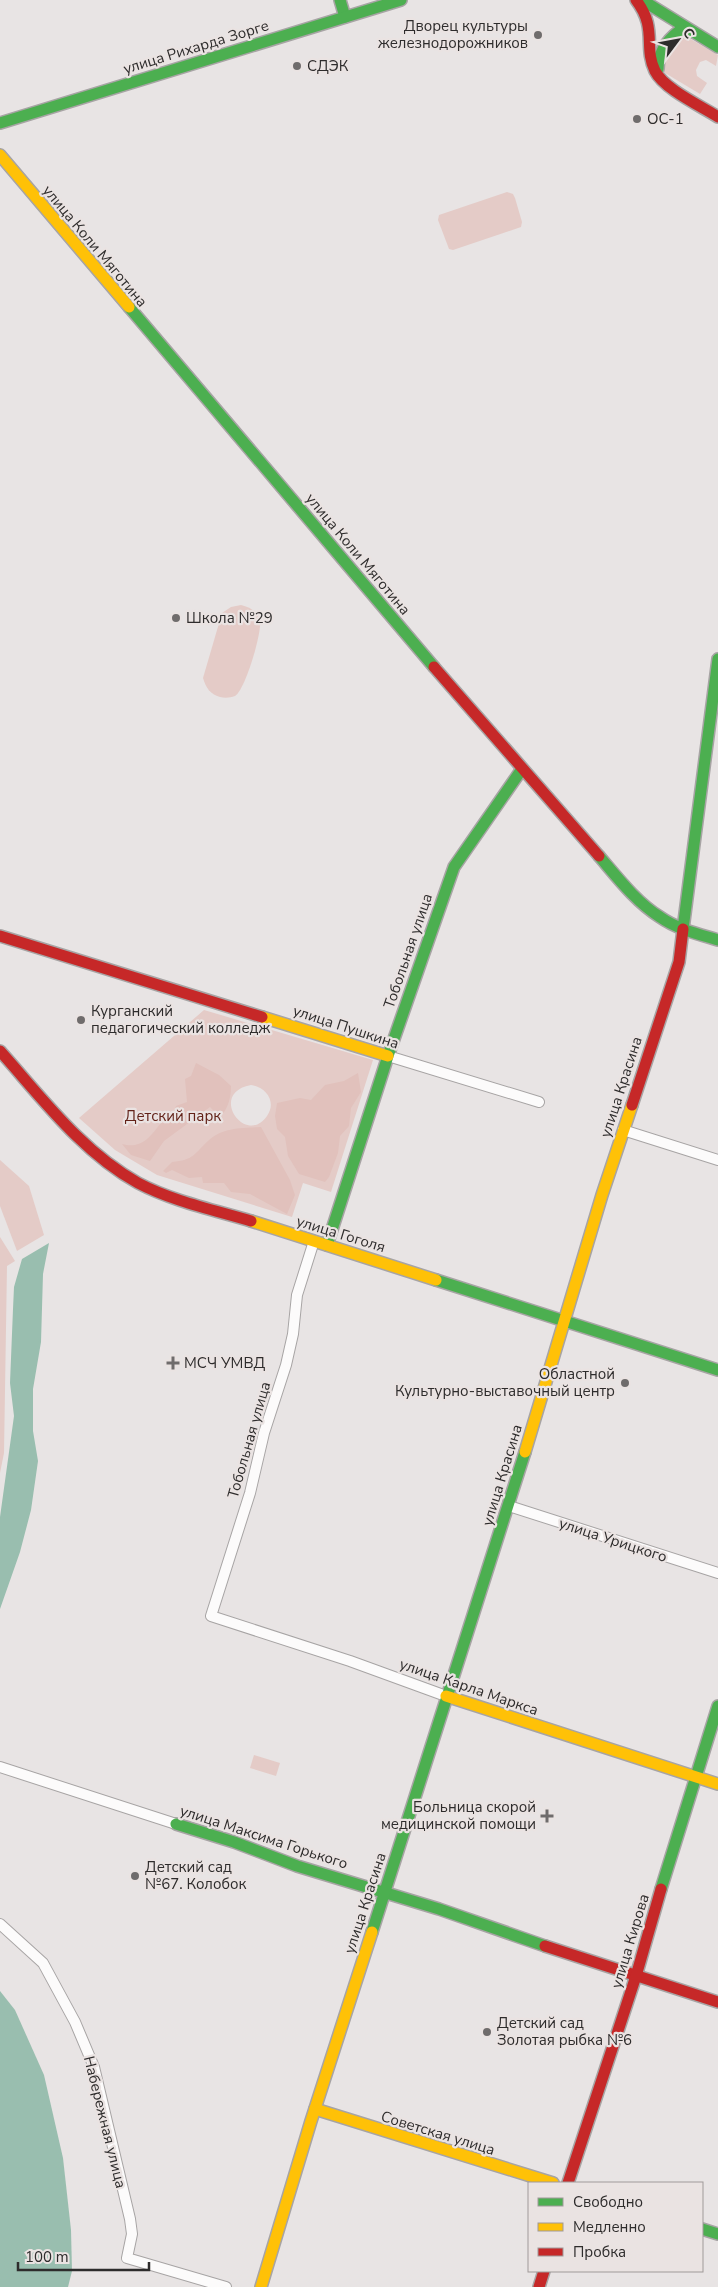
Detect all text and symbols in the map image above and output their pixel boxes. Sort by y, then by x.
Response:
street label: улица Рихарда Зорге [121,15,271,79]
north arrow [653,15,703,65]
place label: Дворец культуры железнодорожников [378,16,528,53]
text: С [678,24,699,43]
marker: Дворец культуры железнодорожников [532,29,544,41]
place label: СДЭК [307,56,349,76]
marker: СДЭК [291,60,303,72]
place label: ОС-1 [647,109,684,129]
marker: ОС-1 [631,113,643,125]
street label: улица Коли Мяготина [38,181,152,311]
street label: улица Коли Мяготина [301,489,415,619]
place label: Школа №29 [186,608,273,628]
marker: Школа №29 [170,612,182,624]
street label: Тобольная улица [379,891,437,1011]
street label: улица Пушкина [290,1000,402,1054]
place label: Курганский педагогический колледж [91,1001,270,1038]
marker: Курганский педагогический колледж [75,1014,87,1026]
street label: улица Красина [595,1034,647,1140]
park label: Детский парк [125,1106,221,1126]
street label: улица Гоголя [294,1211,388,1257]
place label: МСЧ УМВД [184,1353,266,1373]
marker: МСЧ УМВД [166,1356,180,1370]
place label: Областной Культурно-выставочный центр [395,1364,615,1401]
marker: Областной Культурно-выставочный центр [619,1377,631,1389]
street label: Тобольная улица [223,1379,275,1501]
street label: улица Красина [477,1422,527,1528]
street label: улица Урицкого [556,1513,670,1567]
street label: улица Карла Маркса [397,1654,541,1720]
place label: Больница скорой медицинской помощи [381,1797,536,1834]
street label: улица Максима Горького [178,1800,350,1874]
marker: Больница скорой медицинской помощи [540,1809,554,1823]
street label: улица Красина [339,1850,391,1956]
place label: Детский сад №67. Колобок [145,1857,246,1894]
marker: Детский сад №67. Колобок [129,1870,141,1882]
street label: улица Кирова [606,1891,654,1991]
place label: Детский сад Золотая рыбка №6 [497,2013,632,2050]
marker: Детский сад Золотая рыбка №6 [481,2026,493,2038]
street label: Набережная улица [79,2054,131,2190]
street label: Советская улица [379,2106,497,2160]
legend [528,2182,703,2272]
text: Свободно [573,2192,643,2212]
text: Медленно [573,2217,646,2237]
scale bar [18,2240,149,2272]
text: Пробка [573,2242,626,2262]
text: 100 m [25,2247,69,2267]

